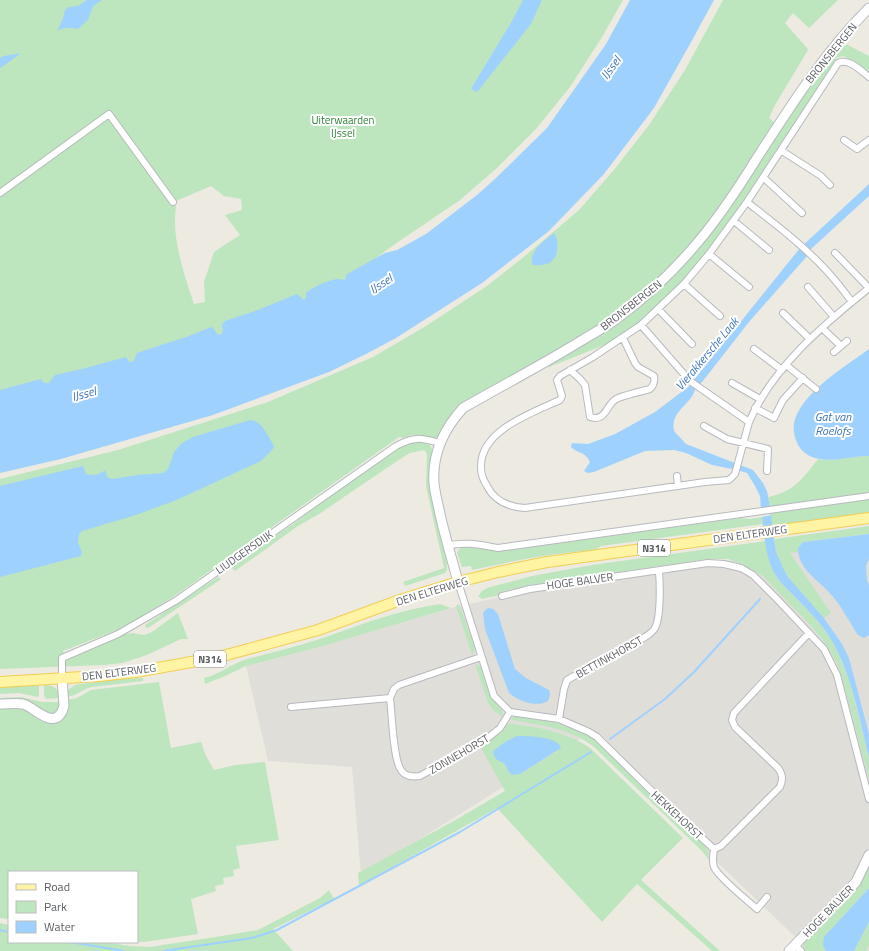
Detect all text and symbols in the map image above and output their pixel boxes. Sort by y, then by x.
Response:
street label: BRONSBERGEN [801,19,861,87]
water label: IJssel [596,51,626,83]
park label: Uiterwaarden IJssel [311,112,375,141]
water label: IJssel [365,268,397,298]
street label: BRONSBERGEN [597,276,665,334]
water label: Vierakkersche Laak [670,312,744,395]
water label: IJssel [70,381,99,406]
water label: Gat van Roelofs [815,407,852,440]
street label: DEN ELTERWEG [712,521,788,547]
street label: LIUDGERSDIJK [212,526,277,578]
road number: N314 [638,540,670,556]
street label: HOGE BALVER [546,568,615,594]
street label: DEN ELTERWEG [394,572,470,610]
street label: BETTINKHORST [573,632,645,682]
road number: N314 [194,651,226,667]
street label: DEN ELTERWEG [81,659,157,684]
street label: ZONNEHORST [426,730,492,778]
street label: HEKKEHORST [648,787,706,843]
legend [8,871,138,943]
text: Road [44,877,70,896]
street label: HOGE BALVER [799,881,857,941]
text: Park [44,897,67,916]
text: Water [44,917,75,936]

